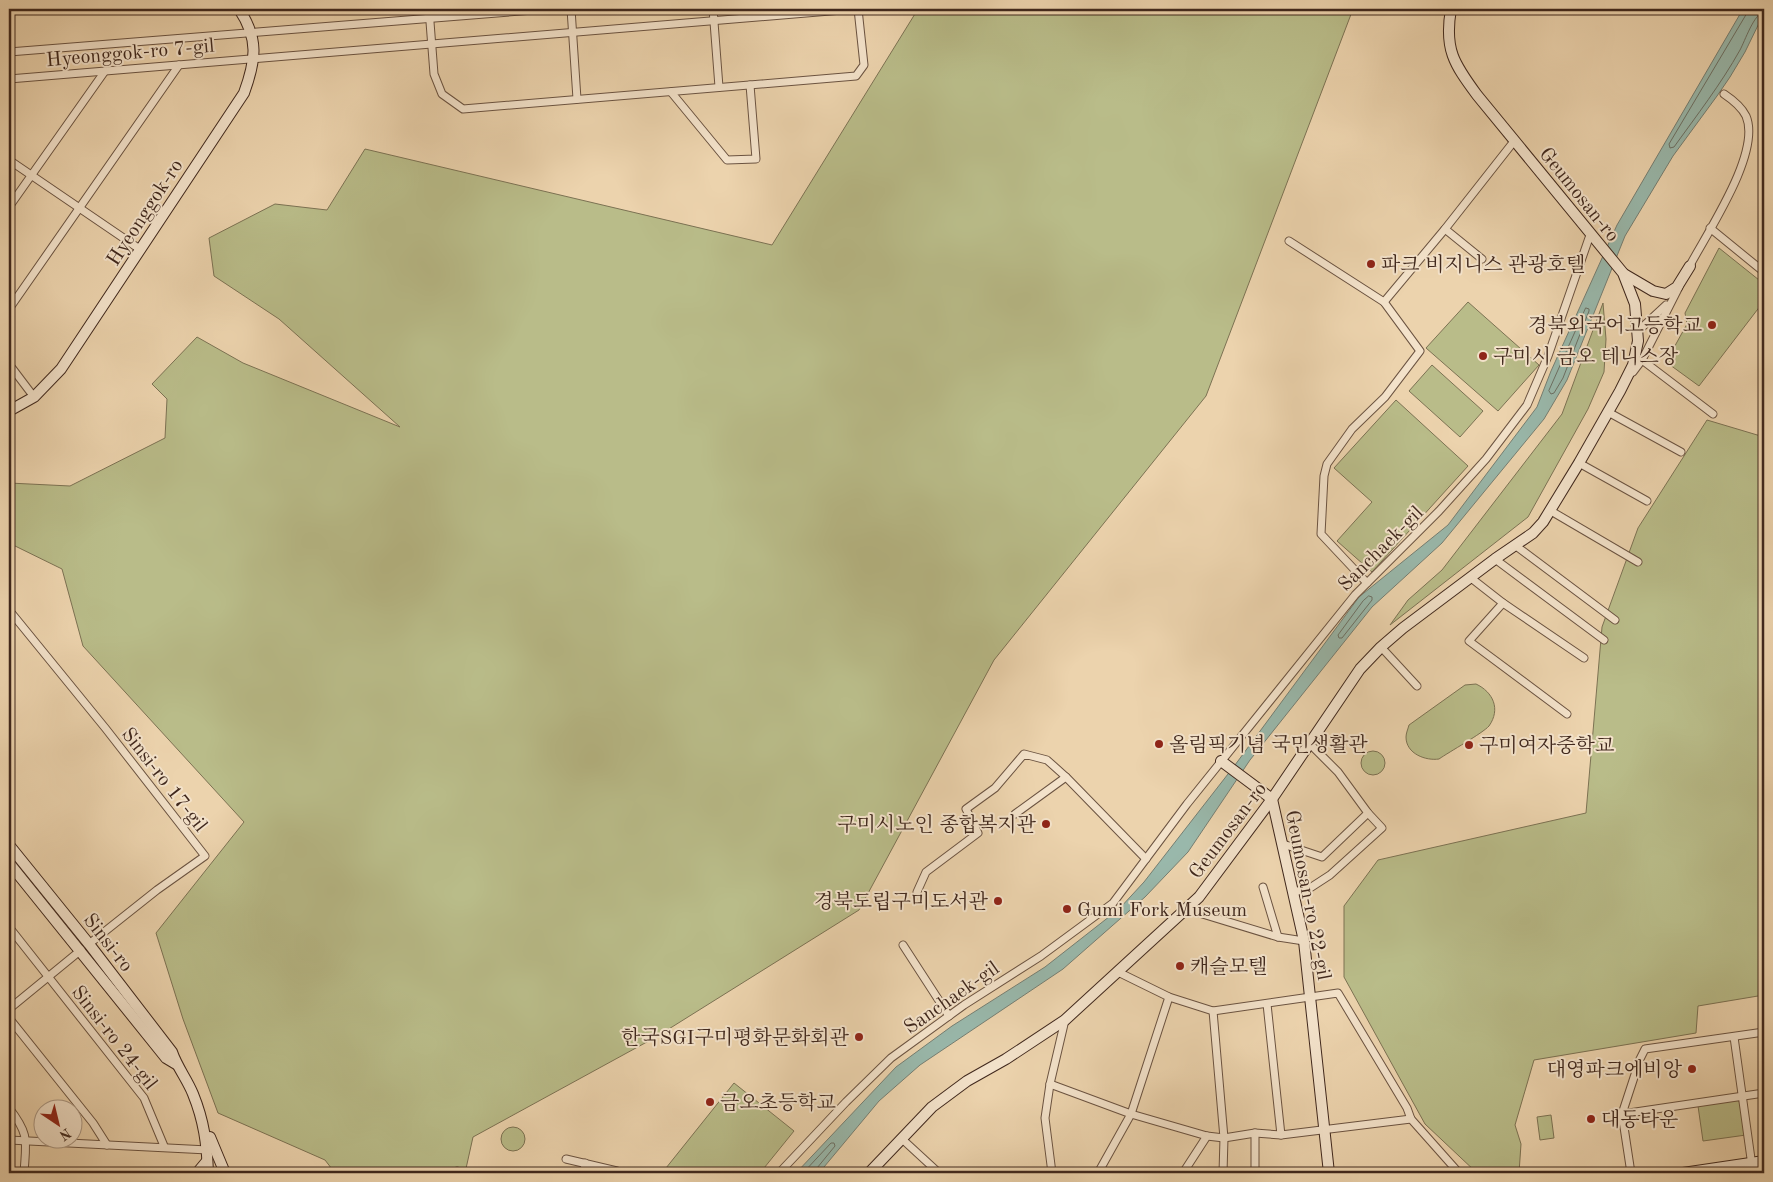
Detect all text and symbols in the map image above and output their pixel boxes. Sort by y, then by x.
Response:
street label: Hyeonggok-ro 7-gil [45,37,215,71]
street label: Geumosan-ro [1534,144,1622,246]
street label: Hyeonggok-ro [104,156,187,270]
place label: 파크 비지니스 관광호텔 [1381,253,1585,276]
marker: 파크 비지니스 관광호텔 [1365,258,1377,270]
place label: 경북외국어고등학교 [1528,314,1703,337]
marker: 경북외국어고등학교 [1706,319,1718,331]
place label: 구미시 금오 테니스장 [1493,346,1679,368]
marker: 구미시 금오 테니스장 [1477,350,1489,362]
street label: Sanchaek-gil [1335,503,1428,596]
street label: Sinsi-ro 17-gil [117,724,210,836]
place label: 올림픽기념 국민생활관 [1169,734,1368,756]
place label: 구미여자중학교 [1479,735,1615,757]
marker: 올림픽기념 국민생활관 [1153,738,1165,750]
marker: 구미여자중학교 [1463,739,1475,751]
street label: Geumosan-ro [1186,779,1271,883]
street label: Geumosan-ro 22-gil [1281,809,1333,982]
place label: 구미시노인 종합복지관 [837,814,1037,836]
marker: 구미시노인 종합복지관 [1040,818,1052,830]
place label: 경북도립구미도서관 [814,890,989,913]
marker: 경북도립구미도서관 [992,895,1004,907]
place label: Gumi Fork Museum [1077,901,1247,921]
marker: Gumi Fork Museum [1061,903,1073,915]
street label: Sinsi-ro [79,910,136,976]
place label: 캐슬모텔 [1190,956,1267,978]
street label: Sanchaek-gil [901,959,1003,1039]
marker: 캐슬모텔 [1174,960,1186,972]
street label: Sinsi-ro 24-gil [67,982,160,1094]
place label: 한국SGI구미평화문화회관 [621,1027,850,1049]
marker: 한국SGI구미평화문화회관 [853,1031,865,1043]
place label: 대영파크에비앙 [1547,1058,1683,1081]
marker: 대영파크에비앙 [1686,1063,1698,1075]
place label: 금오초등학교 [720,1092,837,1114]
marker: 금오초등학교 [704,1096,716,1108]
north arrow [32,1100,82,1150]
place label: 대동타운 [1601,1109,1678,1131]
marker: 대동타운 [1585,1113,1597,1125]
text: N [56,1125,73,1143]

